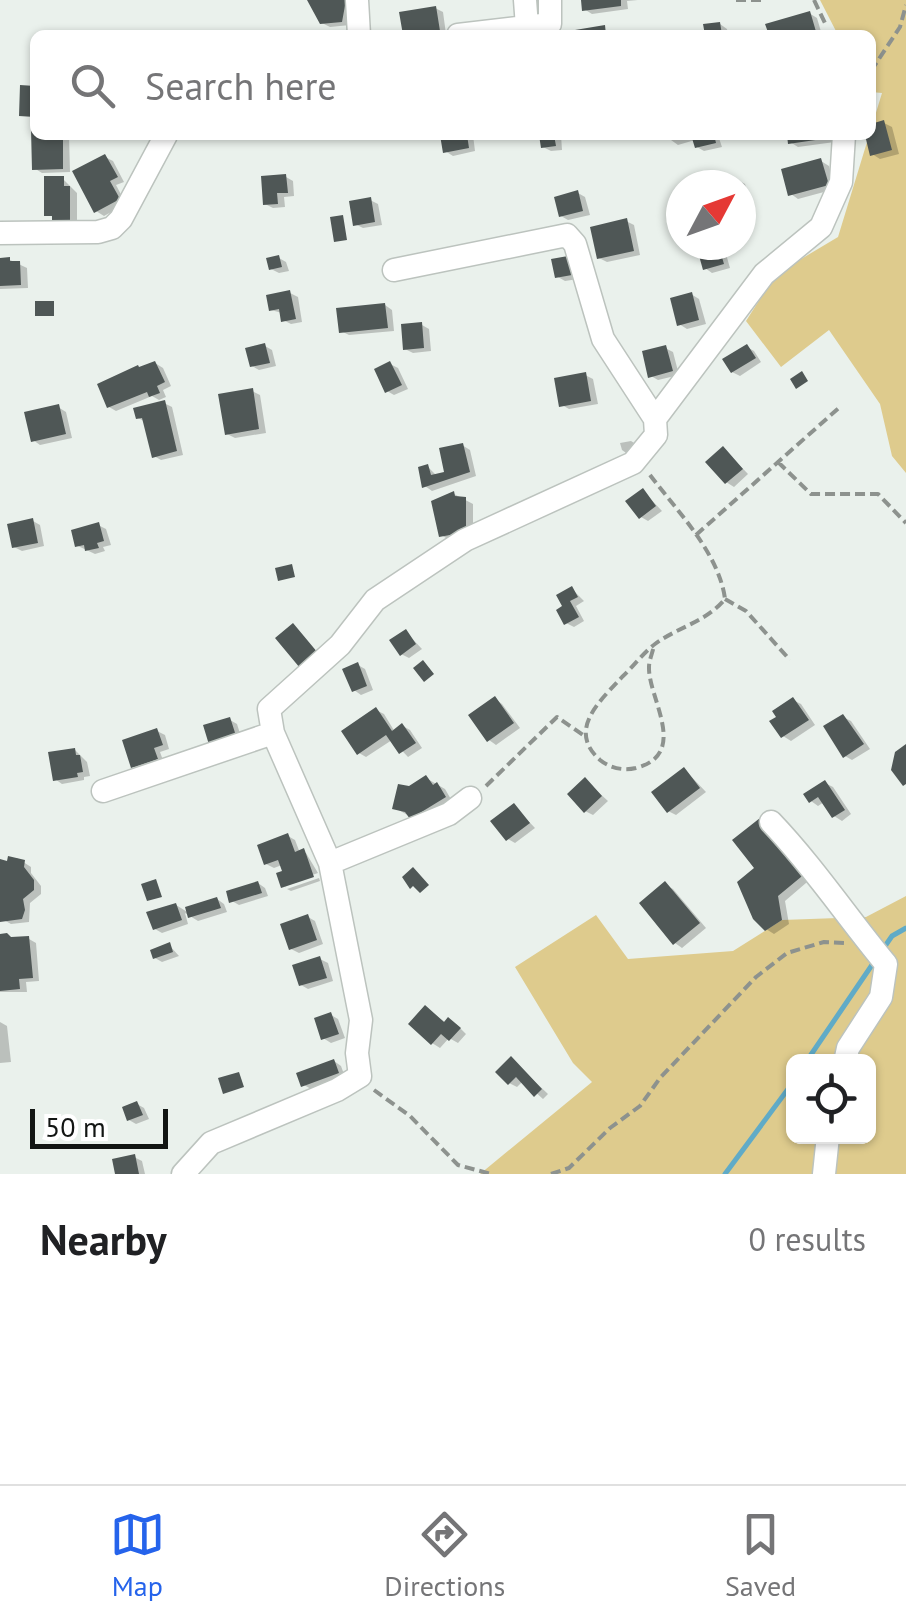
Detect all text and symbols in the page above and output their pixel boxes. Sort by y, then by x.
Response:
search box [30,30,876,140]
icon: search [65,58,120,113]
text: Search here [145,61,337,110]
north arrow [666,170,756,260]
map controls [786,1054,876,1144]
button: locate [786,1054,876,1144]
scale bar [30,1104,168,1148]
text: 50 m [45,1108,106,1145]
text: Nearby [40,1212,167,1267]
text: 0 results [748,1218,866,1260]
tab: Map [110,1507,165,1604]
tab: Directions [384,1507,505,1604]
tab: Saved [725,1507,796,1604]

